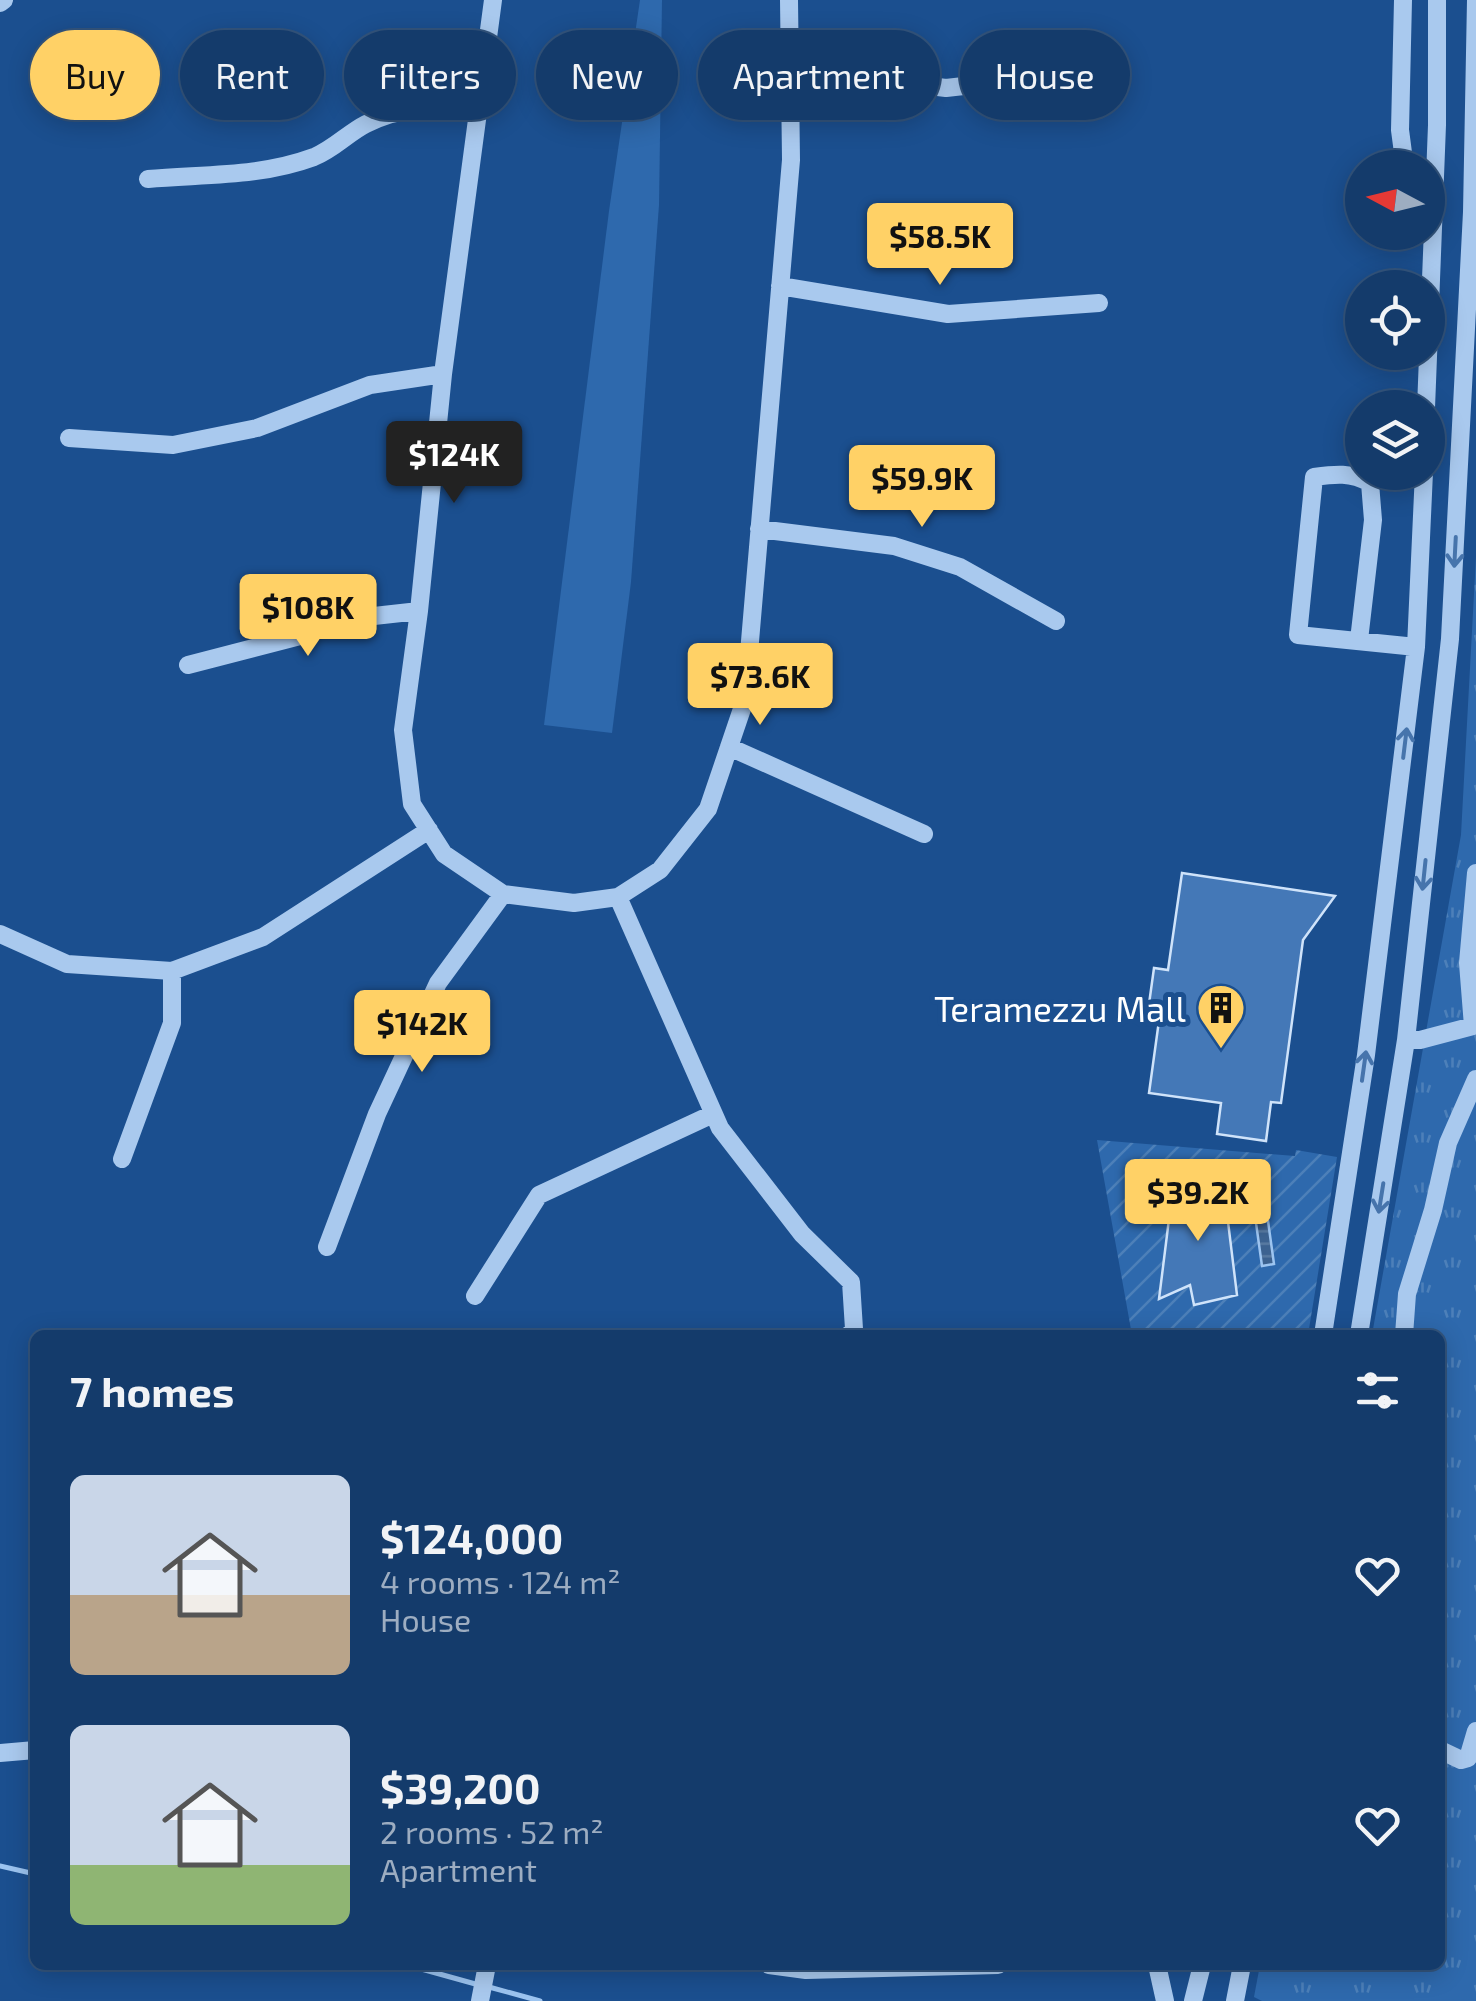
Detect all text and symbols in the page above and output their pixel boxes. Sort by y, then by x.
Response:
chip: Buy [30,30,160,120]
chip: Rent [180,30,324,120]
chip: Filters [344,30,516,120]
chip: New [536,30,678,120]
chip: Apartment [698,30,940,120]
chip: House [960,30,1130,120]
north arrow [1345,150,1445,250]
map controls [1345,150,1445,490]
pin: $58.5K [859,203,1021,288]
text: $58.5K [889,216,991,254]
button: locate [1345,270,1445,370]
button: layers [1345,390,1445,490]
pin: $124K [384,421,524,506]
text: $124K [408,434,500,472]
pin: $59.9K [841,445,1003,530]
text: $59.9K [871,458,973,496]
one-way arrow [1445,536,1464,568]
pin: $108K [238,574,378,659]
text: $108K [262,587,354,625]
pin: $73.6K [679,643,841,728]
text: $73.6K [710,656,810,694]
one-way arrow [1396,728,1415,760]
one-way arrow [1414,859,1433,891]
building icon: Teramezzu Mall [1195,982,1247,1050]
place label: Teramezzu Mall [934,987,1187,1029]
pin: $142K [352,990,492,1075]
text: $142K [376,1003,468,1041]
one-way arrow [1356,1050,1374,1082]
pin: $39.2K [1117,1159,1279,1244]
text: $39.2K [1147,1172,1249,1210]
one-way arrow [1371,1181,1390,1213]
icon: filters [1350,1363,1405,1418]
text: 7 homes [70,1365,234,1415]
text: $124,000 [380,1512,563,1562]
icon: home [150,1515,270,1635]
icon: heart [1350,1548,1405,1603]
text: 4 rooms · 124 m² [380,1562,621,1600]
text: House [380,1600,471,1638]
text: $39,200 [380,1762,541,1812]
icon: home [150,1765,270,1885]
icon: heart [1350,1798,1405,1853]
text: 2 rooms · 52 m² [380,1812,604,1850]
text: Apartment [380,1850,537,1888]

